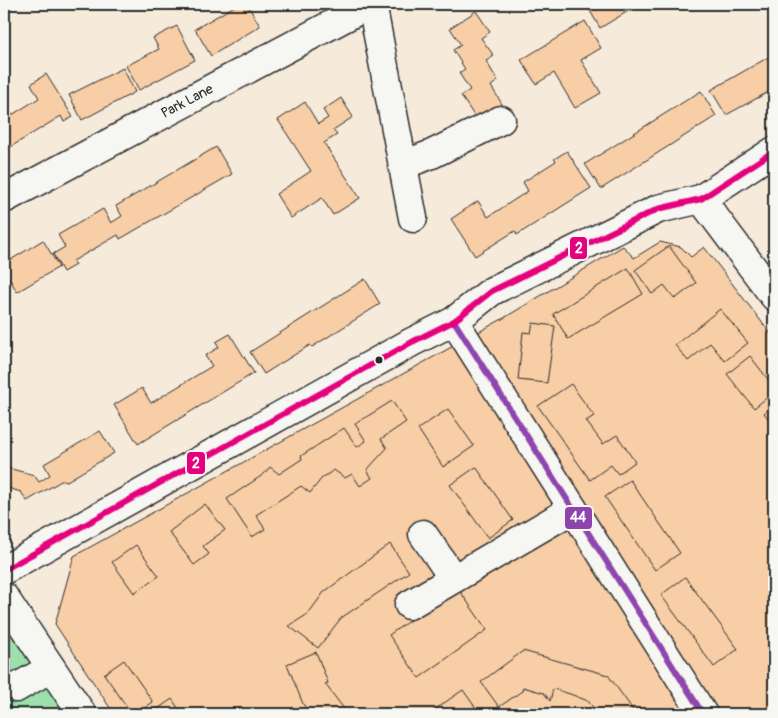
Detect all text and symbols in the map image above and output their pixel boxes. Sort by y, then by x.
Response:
street label: Park Lane [158,80,216,122]
line badge: 2 [569,236,588,260]
text: 2 [575,240,583,257]
unlabelled marker [374,355,384,365]
line badge: 2 [186,451,206,475]
text: 2 [192,455,200,472]
line badge: 44 [564,506,593,530]
text: 44 [570,509,587,526]

